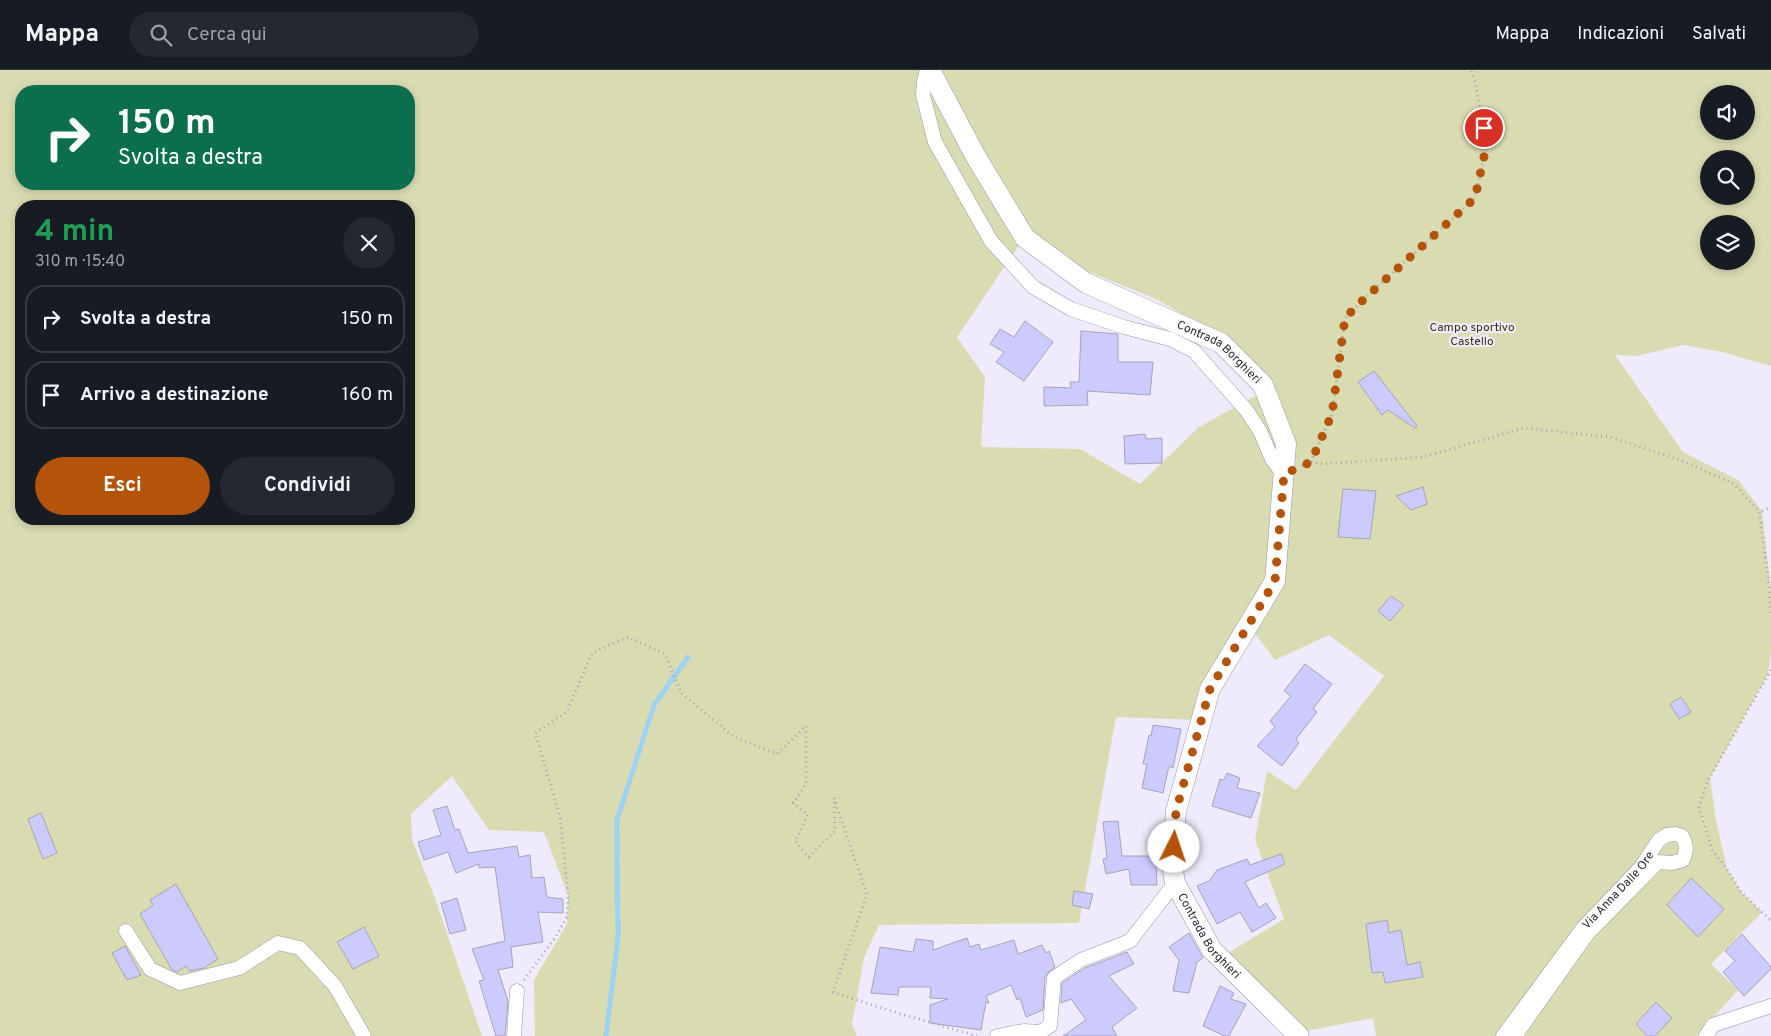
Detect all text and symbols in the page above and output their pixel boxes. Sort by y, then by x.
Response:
search box [129,12,479,57]
text: Mappa [25,20,99,50]
icon: search [147,21,175,49]
text: Cerca qui [187,23,267,47]
text: Mappa [1496,23,1549,46]
text: Indicazioni [1577,23,1664,46]
text: Salvati [1692,23,1746,46]
map controls [1700,85,1755,270]
button: sound [1700,85,1755,140]
text: 150 m [118,102,216,146]
icon: right [35,105,100,170]
pin [1463,107,1505,149]
icon: arrive [1470,114,1498,142]
text: Svolta a destra [118,145,263,172]
button: search [1700,150,1755,205]
text: 4 min [35,214,114,251]
button: layers [1700,215,1755,270]
button: close [343,217,395,269]
text: 310 m · 15:40 [35,252,125,272]
icon: right [37,305,65,333]
text: Svolta a destra [80,307,211,331]
text: 150 m [341,307,393,331]
street label: Contrada Borghieri [1174,317,1264,388]
park label: Campo sportivo Castello [1429,320,1515,350]
icon: arrive [37,381,65,409]
text: Arrivo a destinazione [80,383,269,407]
text: 160 m [342,383,393,407]
button: Esci [35,457,210,515]
button: Condividi [220,457,395,515]
position arrow [1147,820,1199,872]
street label: Via Anna Dalle Ore [1579,849,1658,933]
street label: Contrada Borghieri [1173,890,1244,983]

